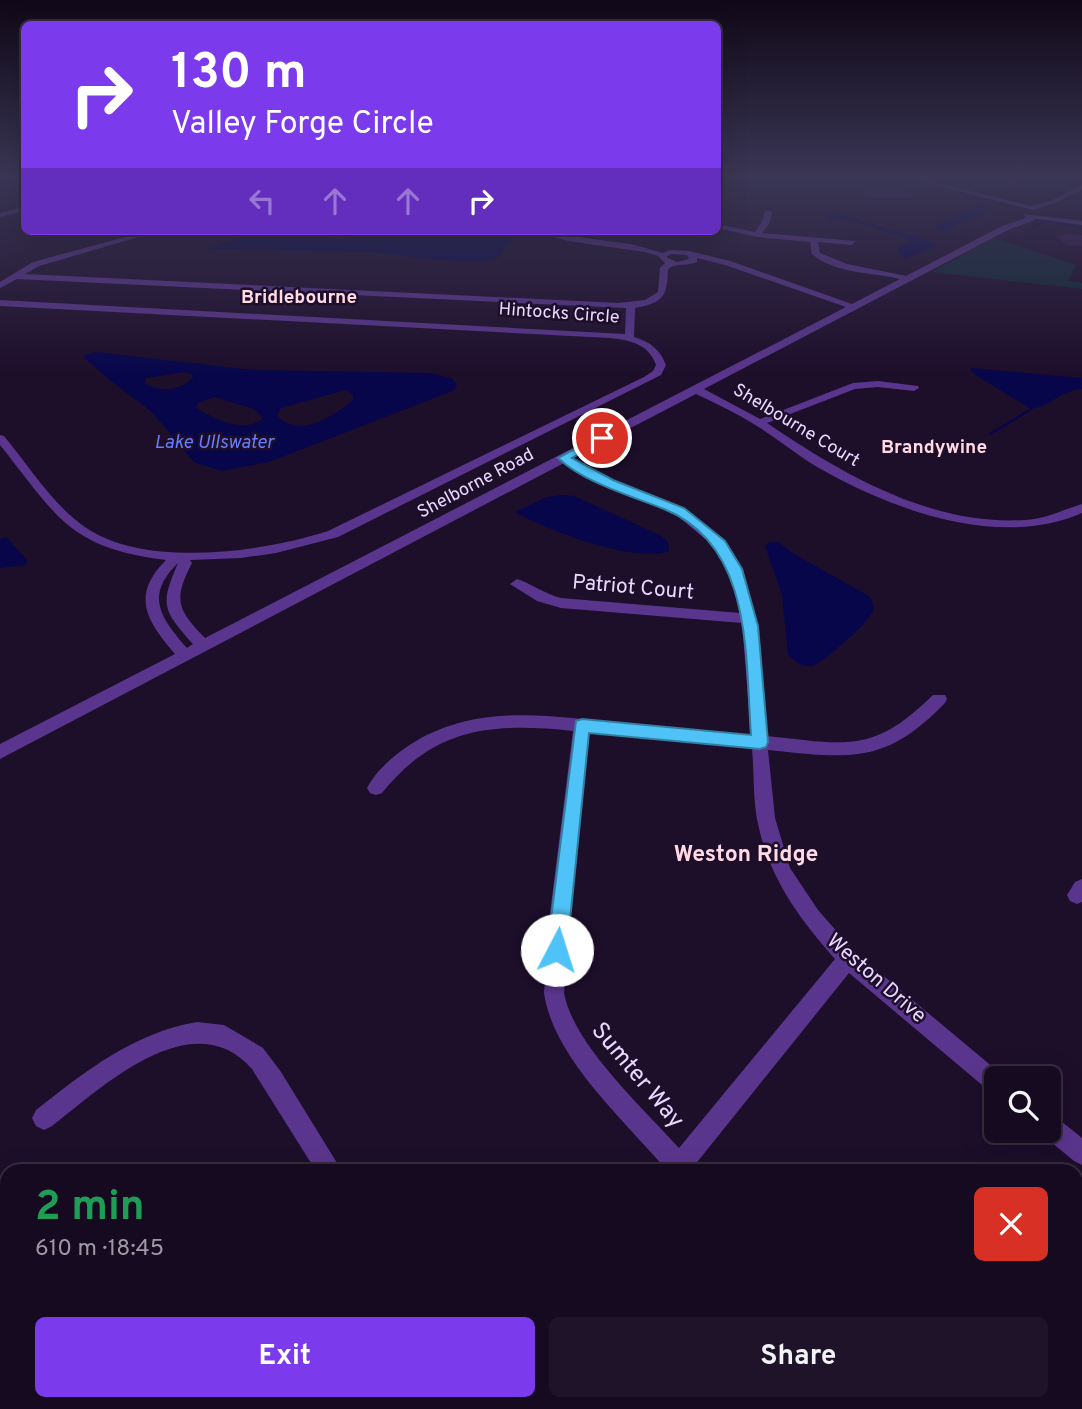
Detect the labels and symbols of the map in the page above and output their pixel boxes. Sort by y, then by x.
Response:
district label: Bridlebourne [241,286,357,310]
street label: Hintocks Circle [498,298,620,330]
street label: Shelbourne Court [729,379,863,473]
pin [572,408,632,468]
water label: Lake Ullswater [154,431,276,455]
district label: Brandywine [881,436,987,460]
street label: Shelborne Road [414,444,538,524]
street label: Patriot Court [571,569,695,607]
district label: Weston Ridge [674,841,818,870]
position arrow [520,913,594,987]
street label: Weston Drive [820,928,932,1030]
street label: Sumter Way [584,1017,690,1135]

